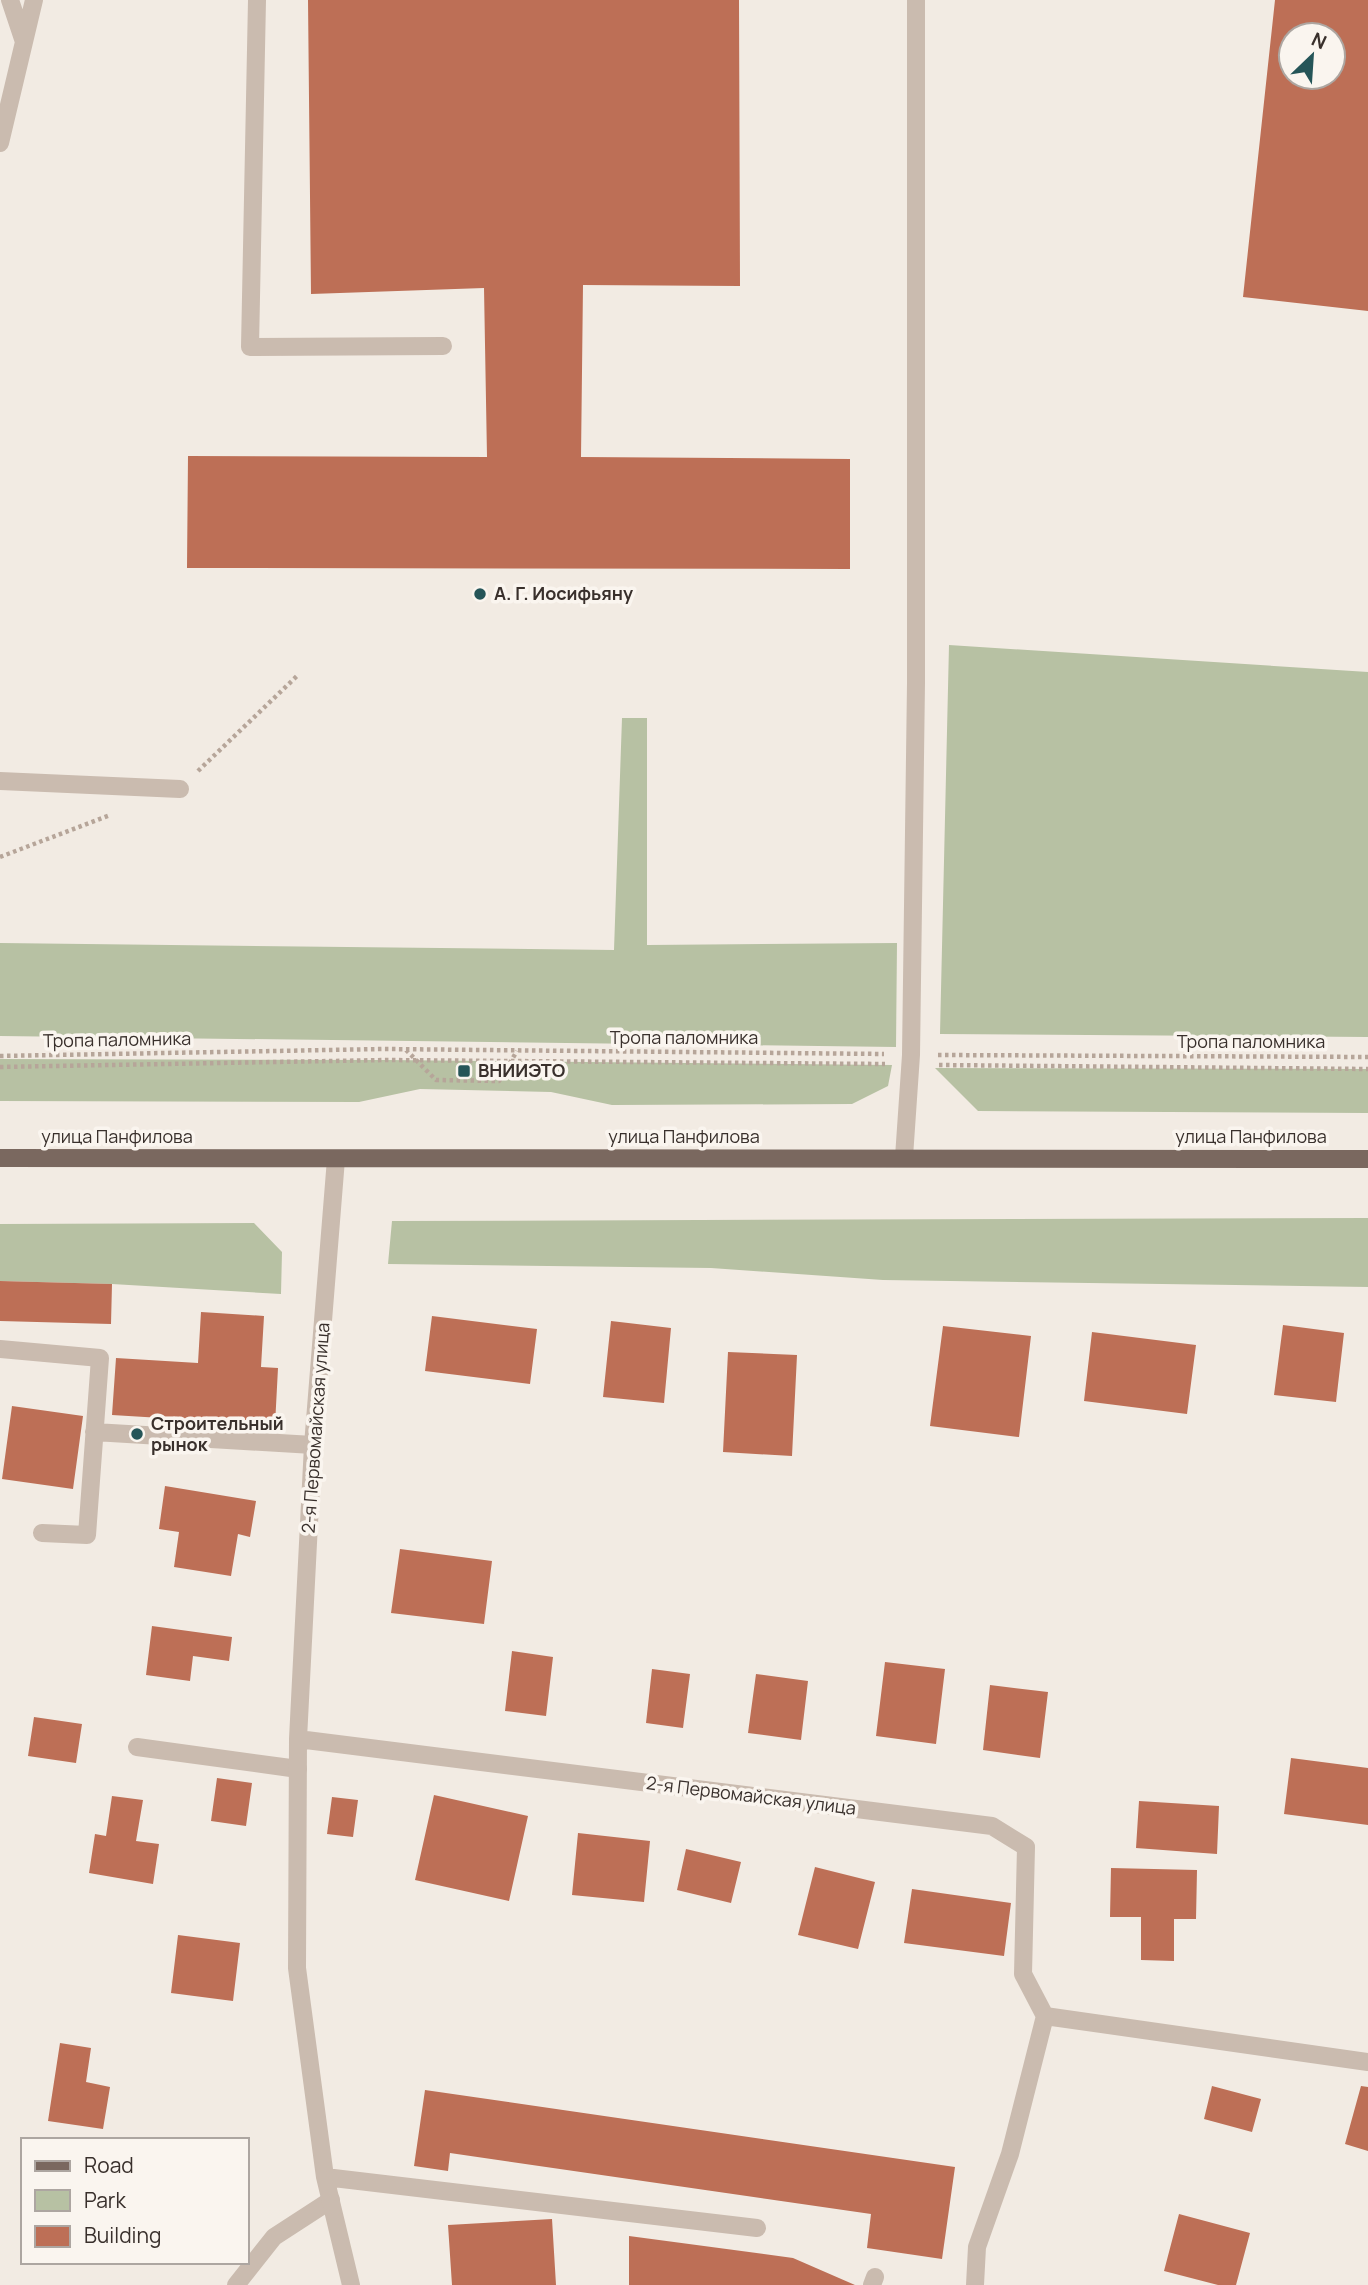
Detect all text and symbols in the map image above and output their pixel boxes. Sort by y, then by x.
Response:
north arrow [1277,21,1347,91]
text: N [1308,26,1331,55]
place label: А. Г. Иосифьяну [494,581,633,605]
marker: А. Г. Иосифьяну [472,586,488,602]
street label: Тропа паломника [610,1025,758,1049]
street label: Тропа паломника [43,1026,191,1052]
street label: Тропа паломника [1177,1029,1325,1053]
place label: ВНИИЭТО [478,1058,565,1082]
marker: ВНИИЭТО [456,1063,472,1079]
street label: улица Панфилова [41,1124,193,1148]
street label: улица Панфилова [608,1124,760,1148]
street label: улица Панфилова [1175,1124,1327,1148]
street label: 2-я Первомайская улица [296,1322,334,1534]
place label: Строительный рынок [151,1411,284,1456]
marker: Строительный рынок [129,1426,145,1442]
street label: 2-я Первомайская улица [645,1770,857,1820]
legend [21,2138,248,2264]
text: Road [84,2151,134,2179]
text: Park [84,2186,126,2214]
text: Building [84,2221,161,2249]

